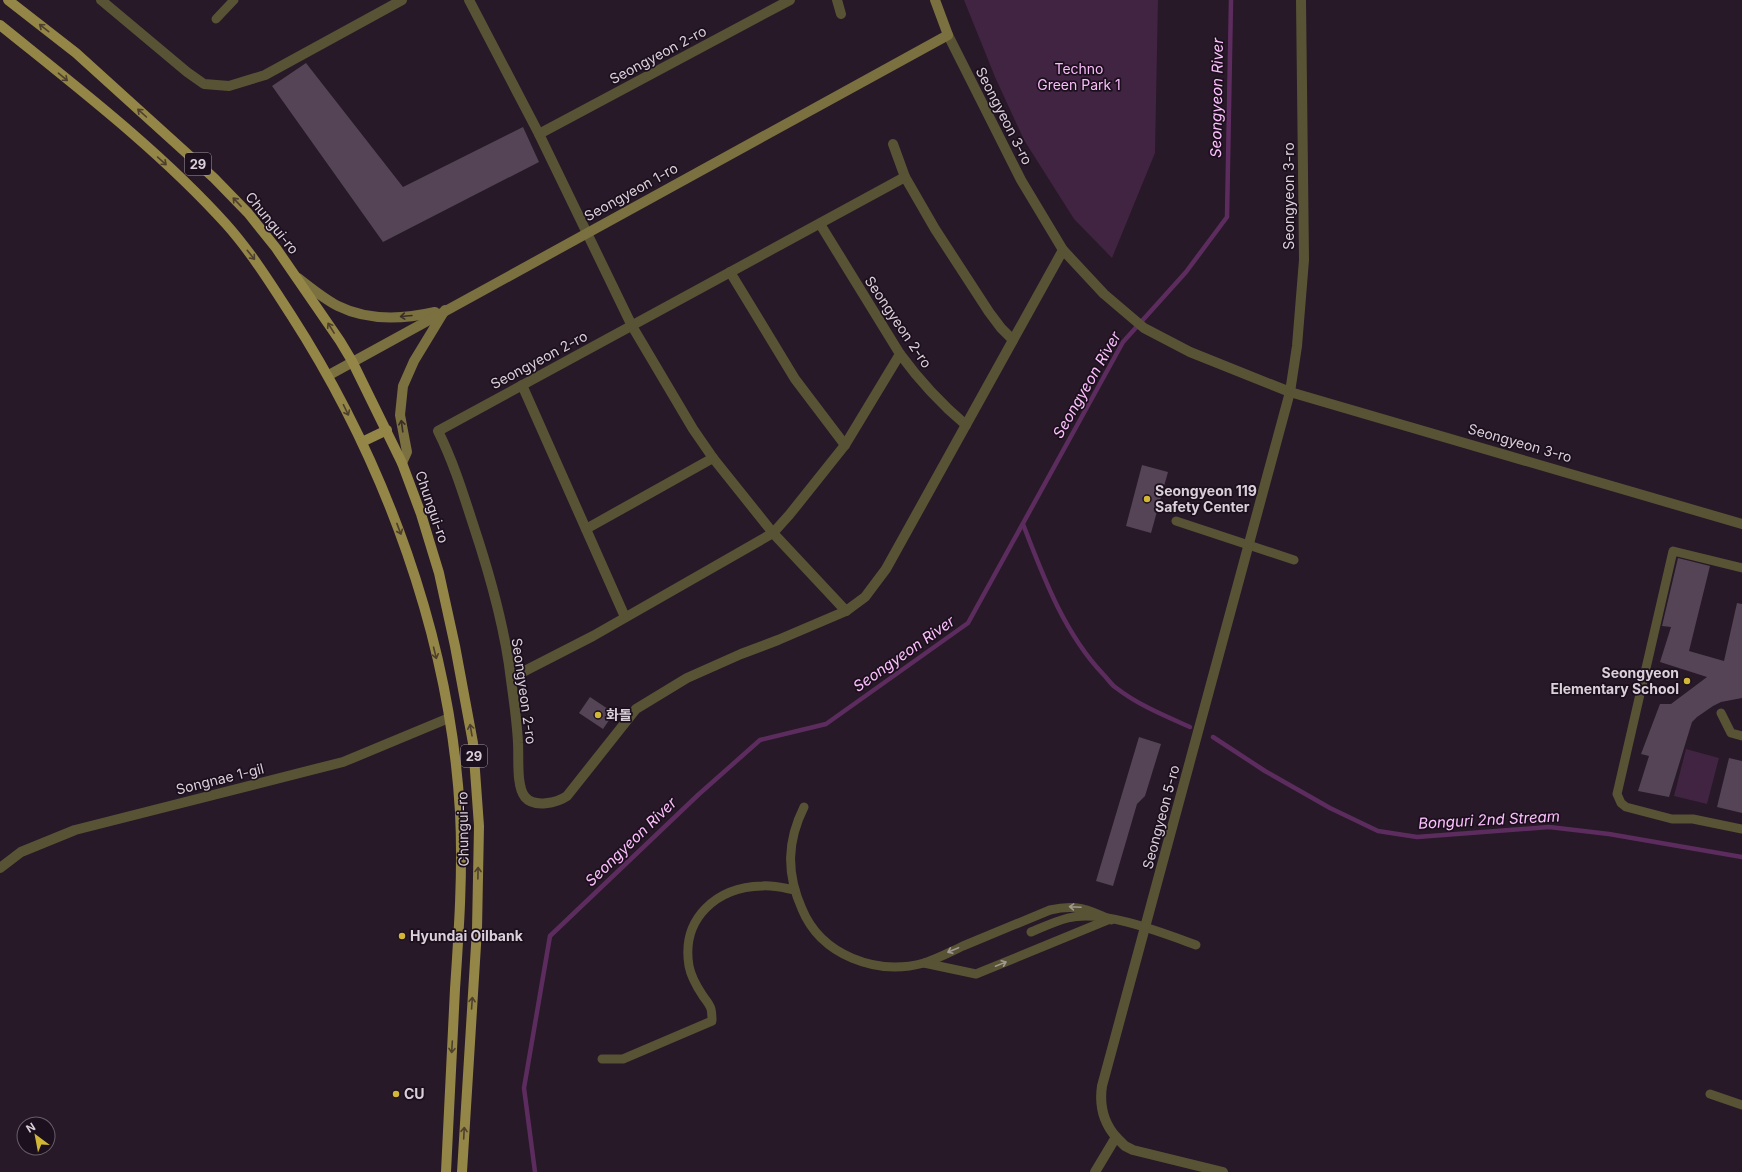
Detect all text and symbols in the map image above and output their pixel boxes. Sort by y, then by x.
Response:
street label: Seongyeon 2-ro [606,22,709,87]
one-way arrow [38,24,49,32]
water label: Seongyeon River [1206,38,1227,158]
park label: Techno Green Park 1 [1037,60,1121,93]
street label: Seongyeon 3-ro [973,64,1036,167]
one-way arrow [57,72,68,81]
one-way arrow [137,109,147,118]
street label: Seongyeon 3-ro [1280,142,1297,250]
road number: 29 [185,153,211,175]
one-way arrow [157,156,167,166]
street label: Seongyeon 1-ro [581,159,681,224]
street label: Chungui-ro [242,188,303,257]
one-way arrow [232,197,242,207]
one-way arrow [247,249,255,260]
street label: Seongyeon 2-ro [861,273,935,371]
one-way arrow [400,313,413,320]
one-way arrow [327,322,335,334]
street label: Seongyeon 2-ro [487,327,590,392]
water label: Seongyeon River [1048,328,1125,441]
one-way arrow [343,403,350,415]
one-way arrow [398,420,406,433]
street label: Seongyeon 3-ro [1466,420,1574,465]
street label: Chungui-ro [412,469,453,545]
place label: Seongyeon 119 Safety Center [1155,482,1257,515]
marker: Seongyeon 119 Safety Center [1142,494,1152,504]
one-way arrow [395,522,403,534]
water label: Seongyeon River [849,611,959,696]
street label: Seongyeon 2-ro [509,637,540,745]
one-way arrow [432,646,440,659]
place label: Seongyeon Elementary School [1550,664,1679,697]
marker: Seongyeon Elementary School [1682,676,1692,686]
place label: 화돌 [606,706,632,723]
marker: 화돌 [593,710,603,720]
one-way arrow [467,724,475,737]
road number: 29 [461,745,487,767]
street label: Songnae 1-gil [174,759,266,798]
street label: Seongyeon 5-ro [1138,763,1183,871]
street label: Chungui-ro [453,791,472,867]
water label: Seongyeon River [581,793,681,890]
water label: Bonguri 2nd Stream [1418,806,1560,833]
one-way arrow [475,867,482,880]
one-way arrow [1069,904,1082,911]
place label: Hyundai Oilbank [410,927,524,944]
marker: Hyundai Oilbank [397,931,407,941]
one-way arrow [948,947,960,955]
one-way arrow [995,960,1007,967]
one-way arrow [469,997,476,1010]
one-way arrow [448,1040,455,1053]
place label: CU [404,1085,425,1102]
marker: CU [391,1089,401,1099]
north arrow [16,1116,56,1156]
text: N [23,1119,38,1136]
one-way arrow [461,1127,468,1140]

